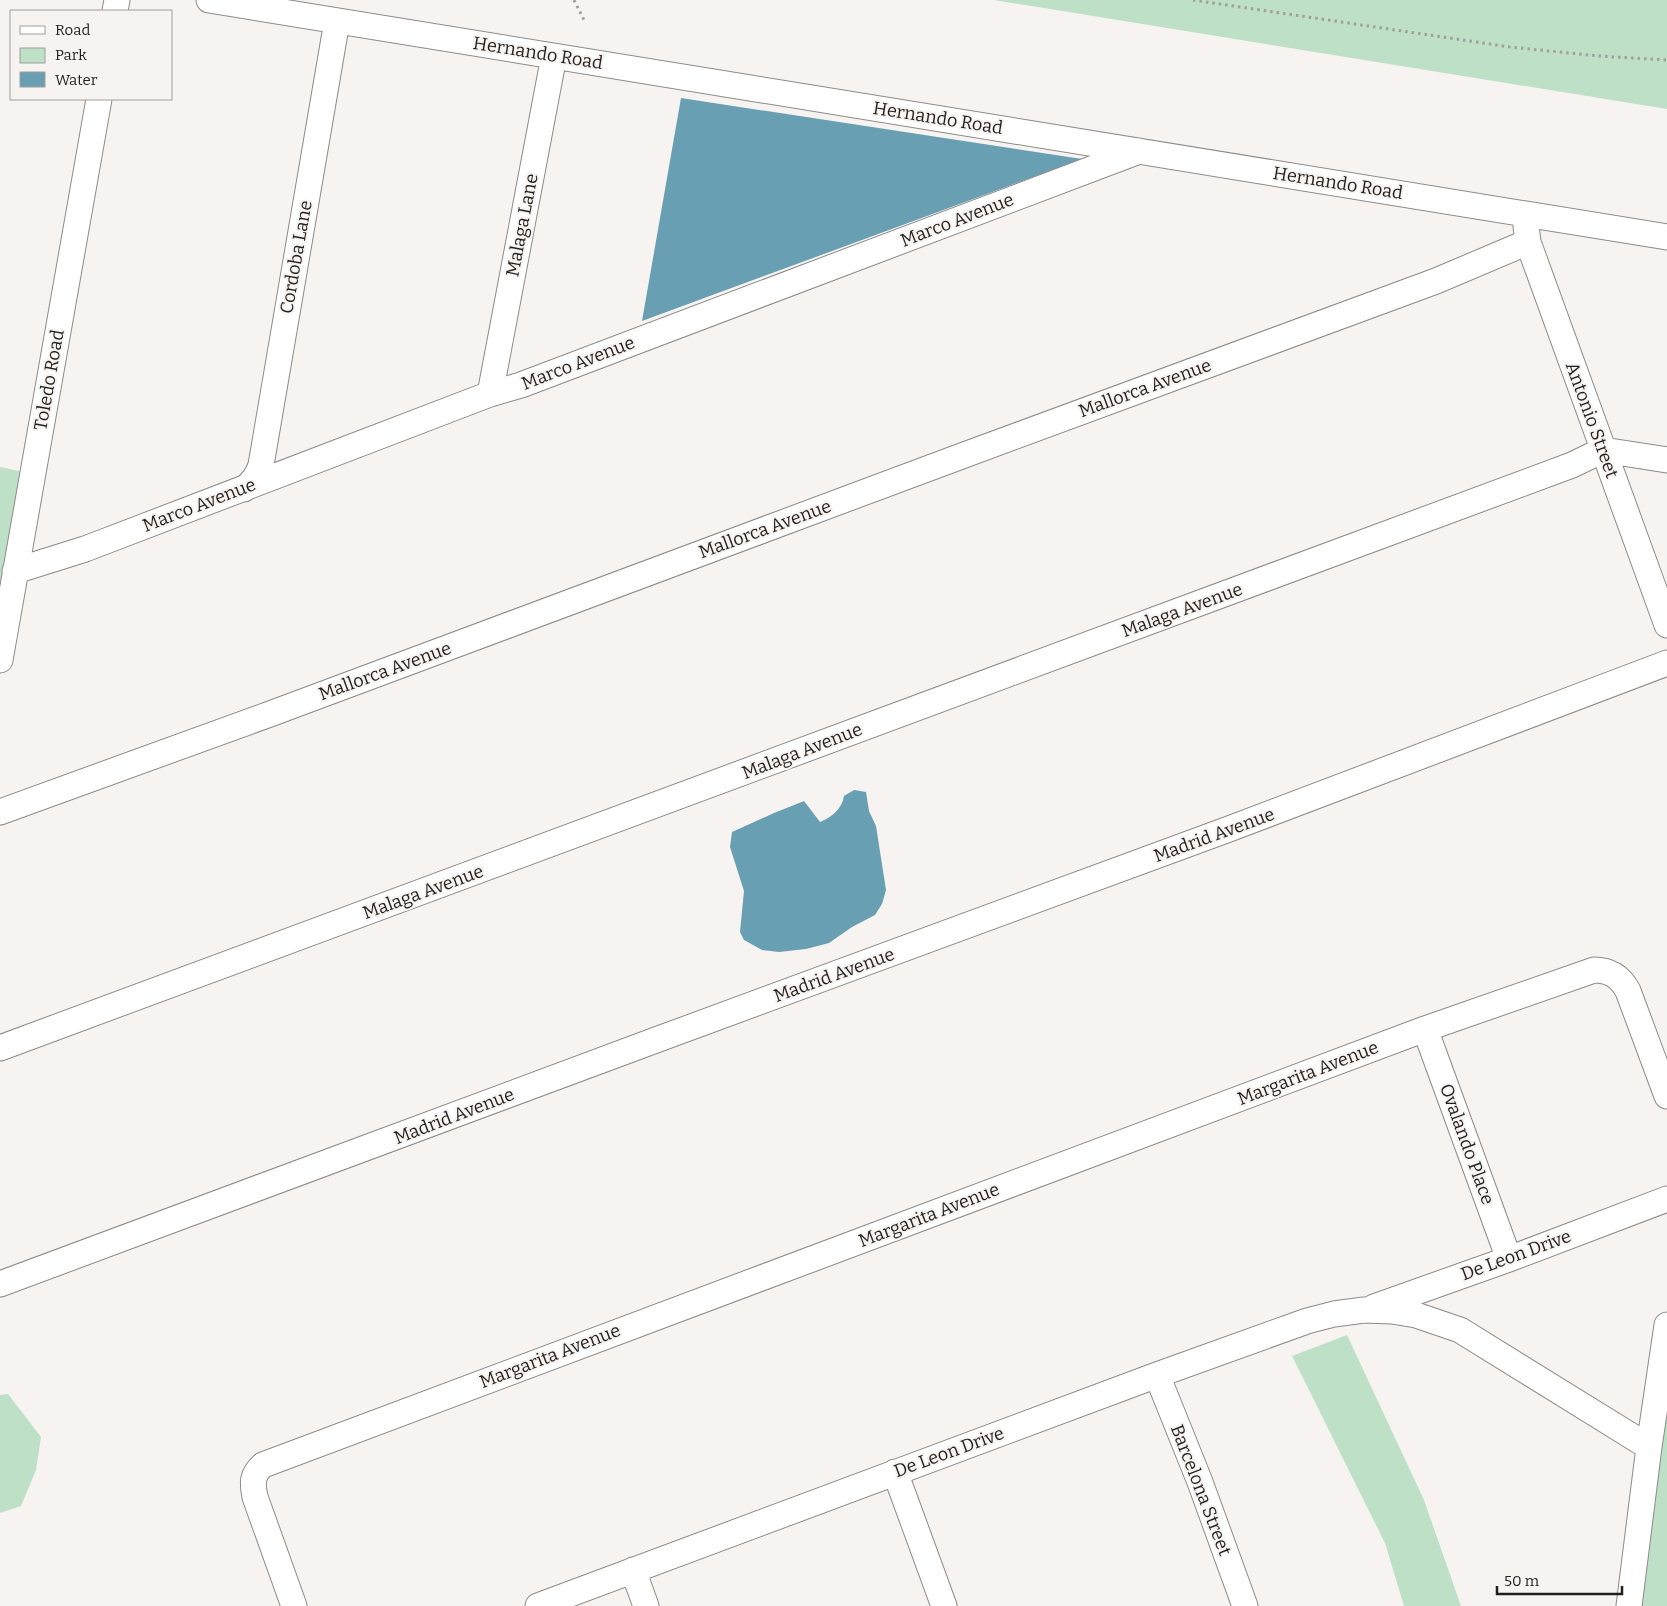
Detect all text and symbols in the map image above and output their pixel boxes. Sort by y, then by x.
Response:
legend [10,10,172,100]
text: Road [55,21,90,39]
street label: Hernando Road [472,32,605,74]
text: Park [55,46,87,64]
text: Water [55,71,98,89]
street label: Hernando Road [872,97,1005,139]
street label: Hernando Road [1272,162,1405,204]
street label: Malaga Lane [501,172,543,278]
street label: Marco Avenue [897,188,1017,252]
street label: Cordoba Lane [275,199,317,315]
street label: Toledo Road [29,328,69,432]
street label: Marco Avenue [518,331,638,395]
street label: Mallorca Avenue [1076,354,1214,422]
street label: Antonio Street [1561,359,1623,482]
street label: Marco Avenue [139,473,259,537]
street label: Mallorca Avenue [696,495,834,563]
street label: Malaga Avenue [1119,578,1245,642]
street label: Mallorca Avenue [316,637,454,705]
street label: Malaga Avenue [739,718,865,784]
street label: Madrid Avenue [1151,803,1277,867]
street label: Malaga Avenue [360,860,486,924]
street label: Madrid Avenue [771,943,897,1007]
street label: Margarita Avenue [1234,1036,1382,1110]
street label: Ovalando Place [1435,1081,1499,1207]
street label: Madrid Avenue [391,1083,517,1149]
street label: Margarita Avenue [855,1178,1003,1252]
street label: De Leon Drive [1458,1225,1574,1285]
street label: Margarita Avenue [476,1319,624,1393]
street label: Barcelona Street [1166,1421,1236,1559]
street label: De Leon Drive [891,1422,1007,1482]
scale bar [1497,1564,1622,1596]
text: 50 m [1504,1572,1540,1590]

